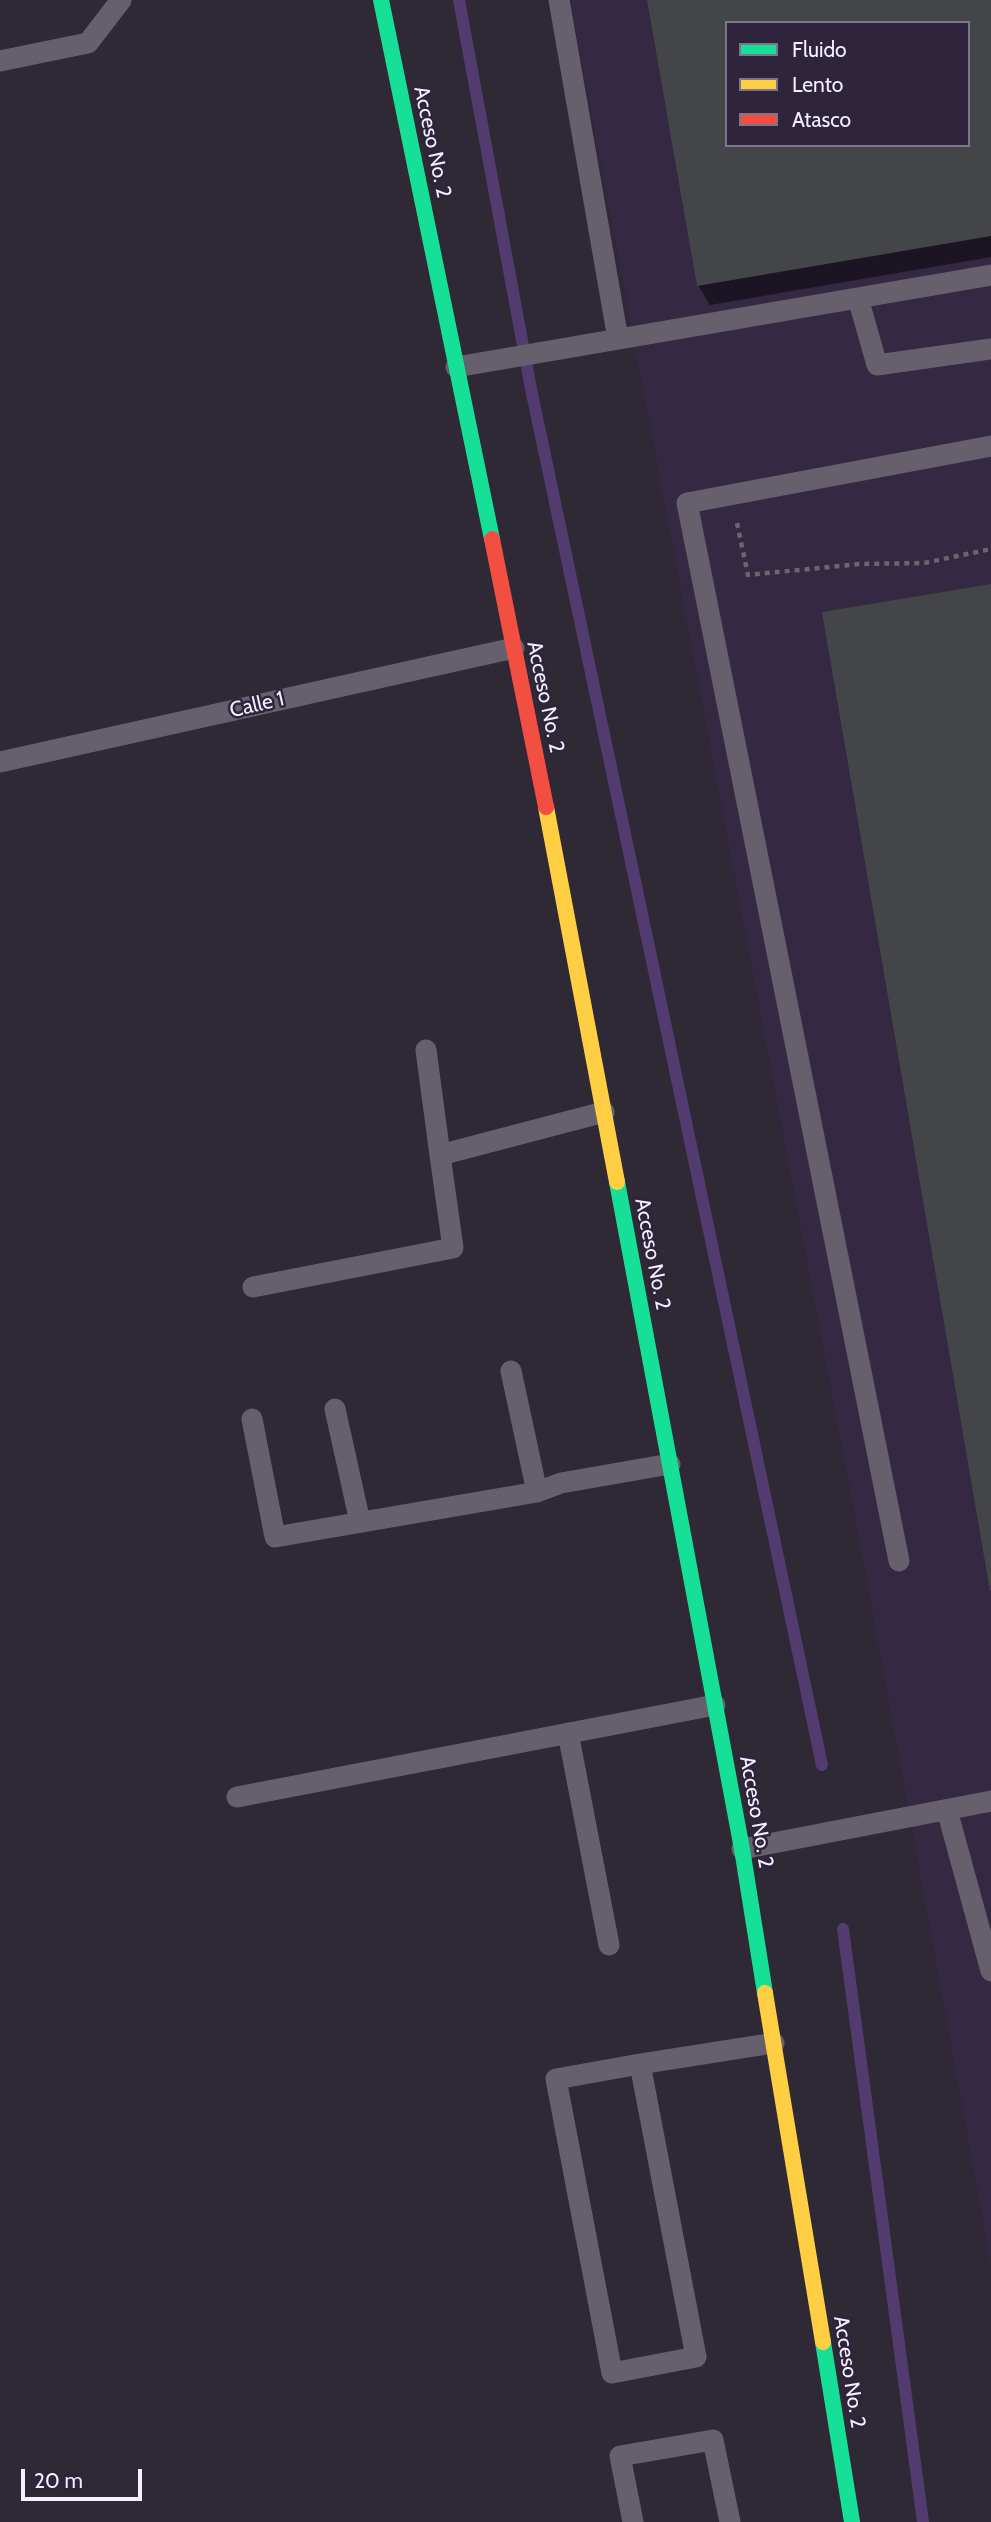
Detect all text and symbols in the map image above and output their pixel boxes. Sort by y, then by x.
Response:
legend [725,21,970,147]
text: Fluido [792,37,847,62]
text: Lento [792,72,843,97]
street label: Acceso No. 2 [408,84,456,200]
text: Atasco [792,107,851,132]
street label: Acceso No. 2 [521,639,569,755]
street label: Calle 1 [227,687,287,723]
street label: Acceso No. 2 [629,1196,675,1312]
street label: Acceso No. 2 [734,1754,778,1870]
street label: Acceso No. 2 [828,2314,870,2430]
scale bar [24,2456,145,2500]
text: 20 m [34,2468,83,2493]

